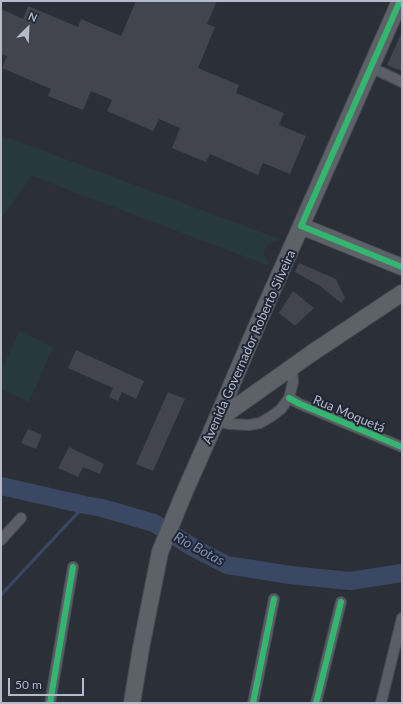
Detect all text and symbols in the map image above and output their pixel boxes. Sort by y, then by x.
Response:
north arrow [8,8,48,48]
text: N [27,9,40,24]
street label: Avenida Governador Roberto Silveira [199,248,299,446]
street label: Rua Moquetá [311,392,387,436]
water label: Rio Botas [171,529,227,569]
scale bar [10,670,86,696]
text: 50 m [15,677,42,692]

